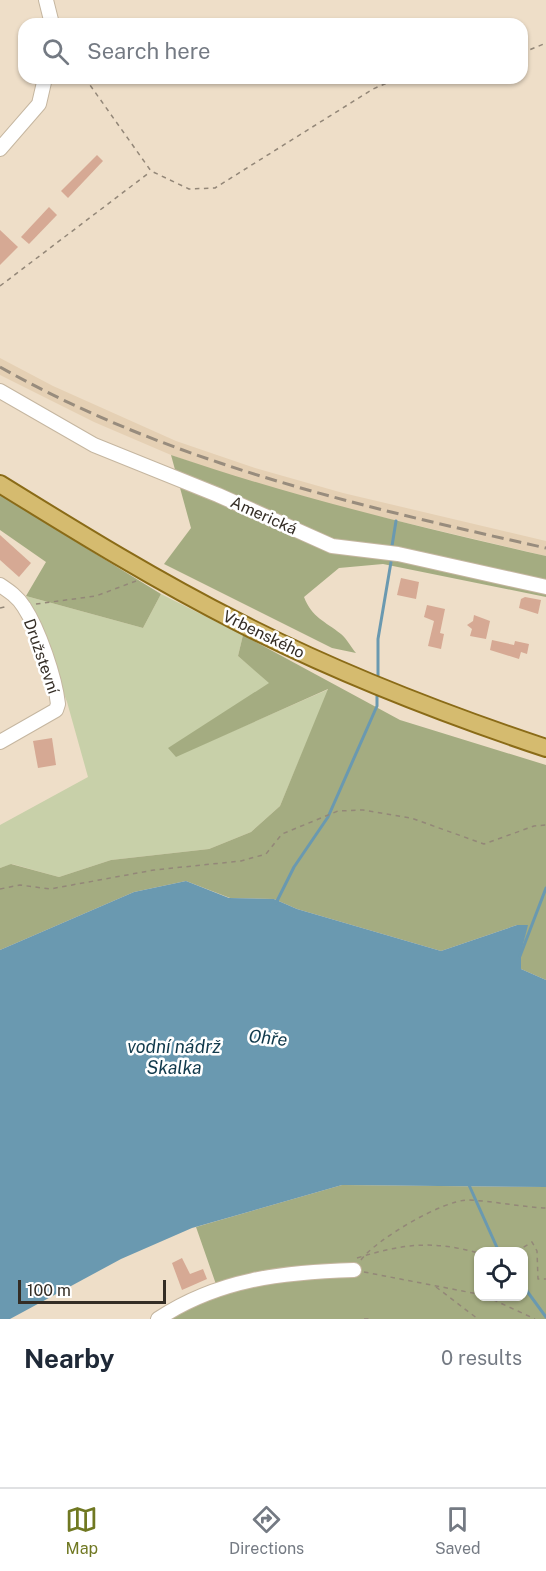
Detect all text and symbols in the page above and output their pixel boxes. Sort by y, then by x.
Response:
search box [18,18,528,84]
icon: search [39,35,72,68]
text: Search here [87,38,211,64]
street label: Americká [228,492,300,539]
street label: Vrbenského [220,606,308,662]
street label: Družstevní [20,616,64,697]
water label: Ohře [247,1025,289,1050]
water label: vodní nádrž Skalka [127,1036,221,1078]
map controls [474,1247,528,1301]
button: locate [474,1247,528,1301]
scale bar [18,1277,166,1304]
text: 100 m [27,1281,71,1300]
text: Nearby [24,1343,114,1374]
text: 0 results [441,1346,522,1370]
tab: Map [65,1503,98,1558]
tab: Directions [229,1503,304,1558]
tab: Saved [435,1503,481,1558]

